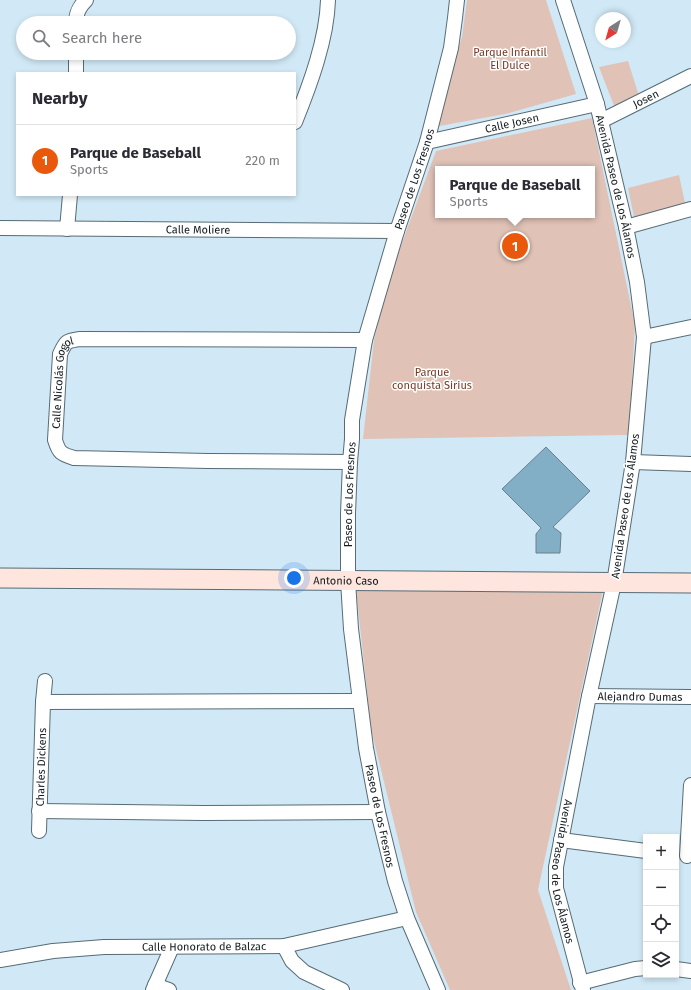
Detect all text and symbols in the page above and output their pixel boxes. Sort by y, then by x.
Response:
north arrow [595,12,631,48]
search box [16,16,296,60]
icon: search [30,27,52,49]
text: Search here [62,29,142,47]
park label: Parque Infantil El Dulce [473,46,547,72]
street label: Josen [631,87,661,111]
text: Nearby [32,88,87,109]
street label: Calle Josen [484,111,540,136]
street label: Avenida Paseo de Los Álamos [593,114,638,259]
street label: Paseo de Los Fresnos [392,127,437,231]
text: Parque de Baseball [70,144,201,162]
text: 1 [42,153,48,168]
text: 220 m [245,153,280,168]
text: Sports [70,162,108,177]
popup [435,166,595,218]
text: Parque de Baseball [450,176,580,194]
text: Sports [450,194,488,209]
street label: Calle Moliere [166,223,230,237]
pin: 1 [502,231,528,261]
street label: Calle Nicolás Gogol [50,334,75,429]
park label: Parque conquista Sirius [392,366,472,392]
street label: Avenida Paseo de Los Álamos [608,433,642,579]
street label: Paseo de Los Fresnos [342,441,359,547]
your location [284,568,304,588]
street label: Antonio Caso [313,574,379,588]
street label: Alejandro Dumas [598,690,682,704]
street label: Charles Dickens [34,728,49,807]
street label: Paseo de Los Fresnos [362,763,397,869]
street label: Avenida Paseo de Los Álamos [549,798,576,945]
map controls [643,834,679,978]
button: + [643,834,679,870]
button: − [643,870,679,906]
button: locate [643,906,679,942]
street label: Calle Honorato de Balzac [142,940,266,954]
button: layers [643,942,679,978]

